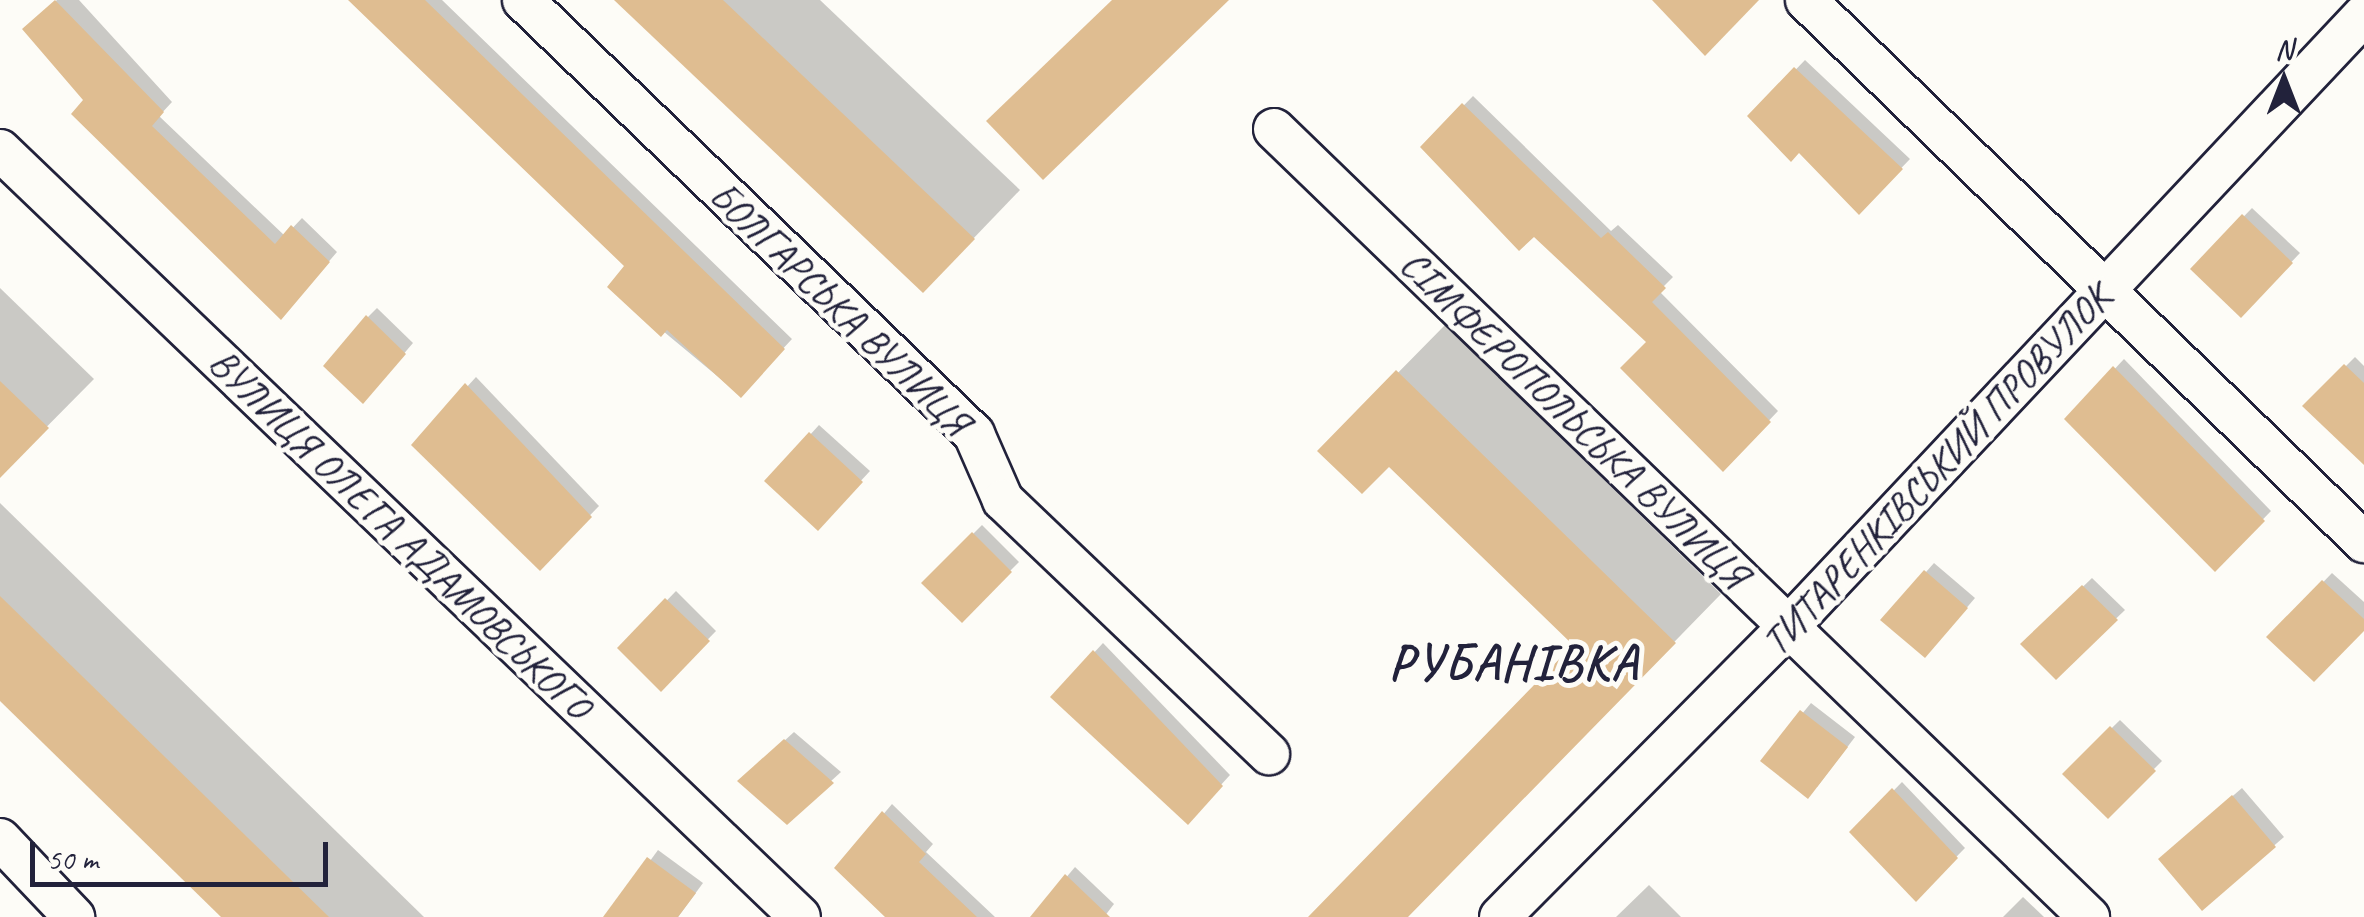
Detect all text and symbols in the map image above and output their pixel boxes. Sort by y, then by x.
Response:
north arrow [2234,30,2334,130]
text: N [2275,32,2293,67]
street label: БОЛГАРСЬКА ВУЛИЦЯ [700,171,980,445]
street label: СІМФЕРОПОЛЬСЬКА ВУЛИЦЯ [1391,241,1757,597]
street label: ТИТАРЕНКІВСЬКИЙ ПРОВУЛОК [1752,275,2120,665]
street label: ВУЛИЦЯ ОЛЕГА АДАМОВСЬКОГО [200,339,600,729]
district label: РУБАНІВКА [1382,633,1646,693]
scale bar [35,822,332,884]
text: 50 m [47,840,98,878]

